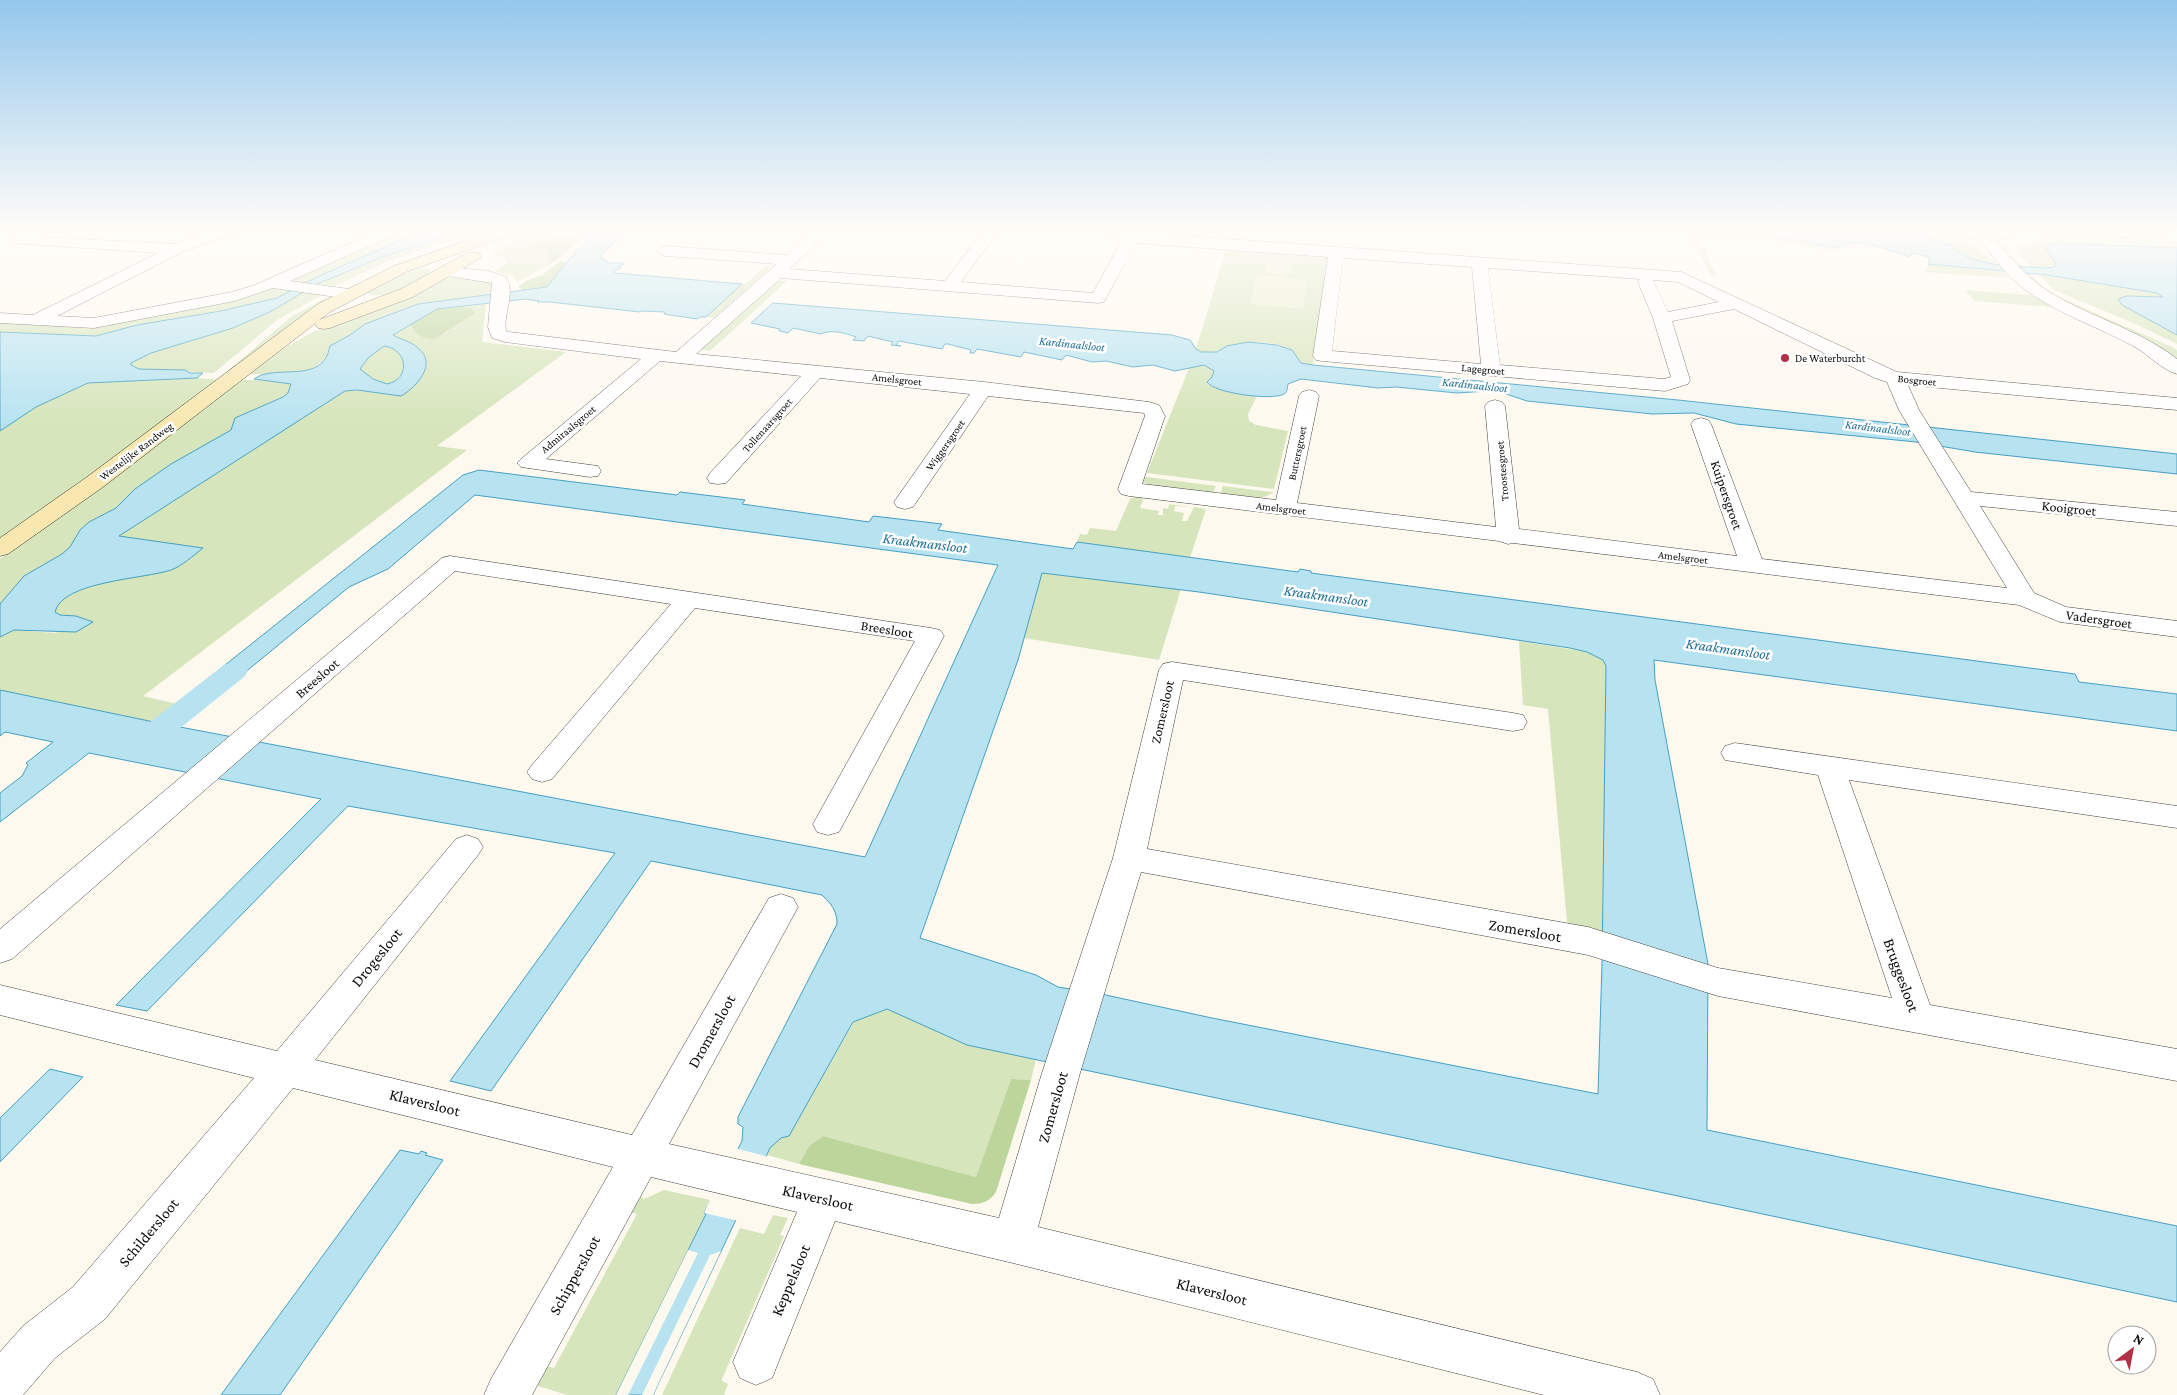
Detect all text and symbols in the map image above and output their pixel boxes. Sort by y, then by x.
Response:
water label: Kardinaalsloot [1038,334,1106,354]
marker: De Waterburcht [1779,352,1791,364]
place label: De Waterburcht [1795,352,1866,364]
street label: Lagegroet [1461,361,1506,378]
street label: Amelsgroet [871,370,923,389]
street label: Bosgroet [1897,372,1937,389]
water label: Kardinaalsloot [1441,375,1509,395]
street label: Tollenaarsgroet [740,395,795,455]
street label: Admiraalsgroet [538,402,599,456]
street label: Wiggersgroet [923,417,968,473]
water label: Kardinaalsloot [1844,417,1912,439]
street label: Westelijke Randweg [97,419,176,483]
street label: Buttersgroet [1285,425,1310,481]
street label: Troostesgroet [1493,440,1512,502]
street label: Kuipersgroet [1708,458,1746,532]
street label: Kooigroet [2041,497,2097,519]
street label: Amelsgroet [1255,499,1307,518]
water label: Kraakmansloot [882,530,969,556]
street label: Amelsgroet [1657,548,1709,567]
water label: Kraakmansloot [1283,582,1370,610]
street label: Vadersgroet [2065,606,2134,632]
street label: Breesloot [860,617,914,641]
water label: Kraakmansloot [1685,635,1772,663]
street label: Breesloot [292,655,342,701]
street label: Zomersloot [1147,679,1177,745]
street label: Zomersloot [1487,916,1563,945]
street label: Drogesloot [348,924,406,991]
street label: Bruggesloot [1879,936,1923,1015]
street label: Dromersloot [684,991,739,1071]
street label: Zomersloot [1034,1069,1071,1145]
street label: Klaversloot [388,1086,463,1120]
street label: Klaversloot [781,1181,856,1214]
street label: Schildersloot [115,1194,182,1270]
street label: Schippersloot [546,1232,604,1318]
street label: Keppelsloot [768,1241,814,1319]
street label: Klaversloot [1175,1275,1250,1309]
north arrow [2107,1325,2157,1375]
text: N [2131,1330,2148,1349]

